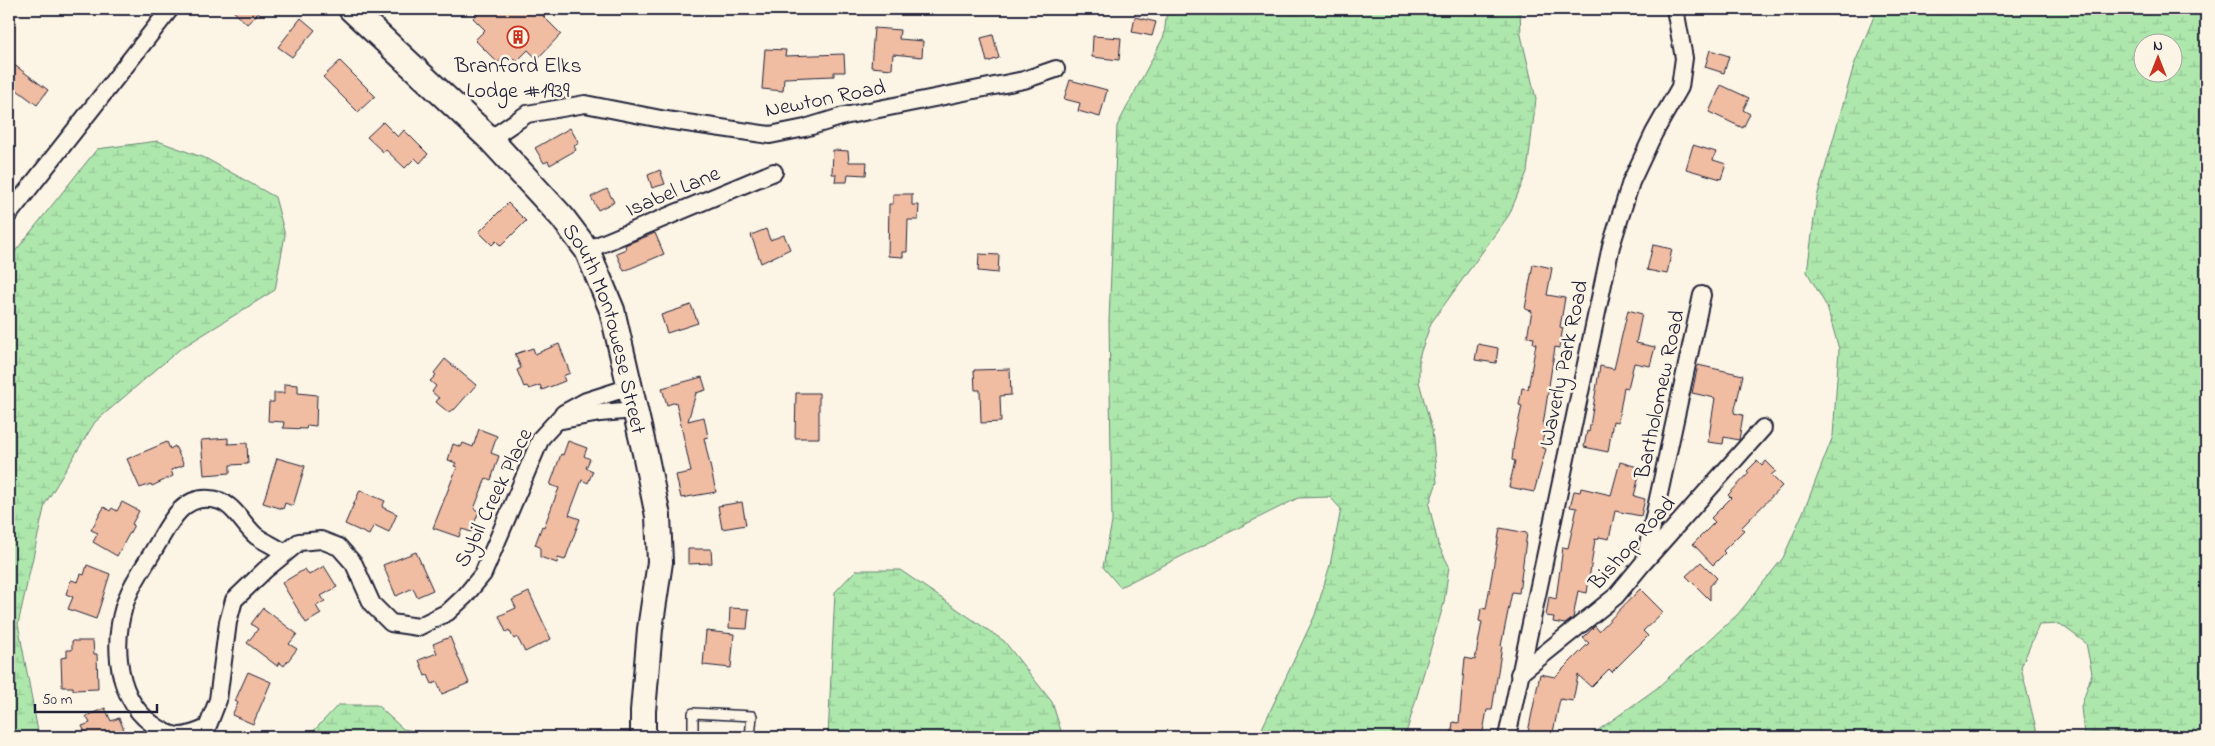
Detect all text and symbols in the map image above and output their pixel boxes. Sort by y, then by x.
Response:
building icon: Branford Elks Lodge #1939 [506,25,530,49]
north arrow [2132,32,2182,82]
text: N [2153,36,2163,57]
place label: Branford Elks Lodge #1939 [453,51,582,109]
street label: Newton Road [763,73,889,127]
street label: Isabel Lane [621,159,725,227]
street label: South Montowese Street [553,217,653,438]
street label: Waverly Park Road [1532,277,1599,450]
street label: Bartholomew Road [1627,307,1694,483]
street label: Sybil Creek Place [447,423,543,574]
street label: Bishop Road [1581,490,1684,599]
scale bar [35,681,158,713]
text: 50 m [42,689,73,711]

